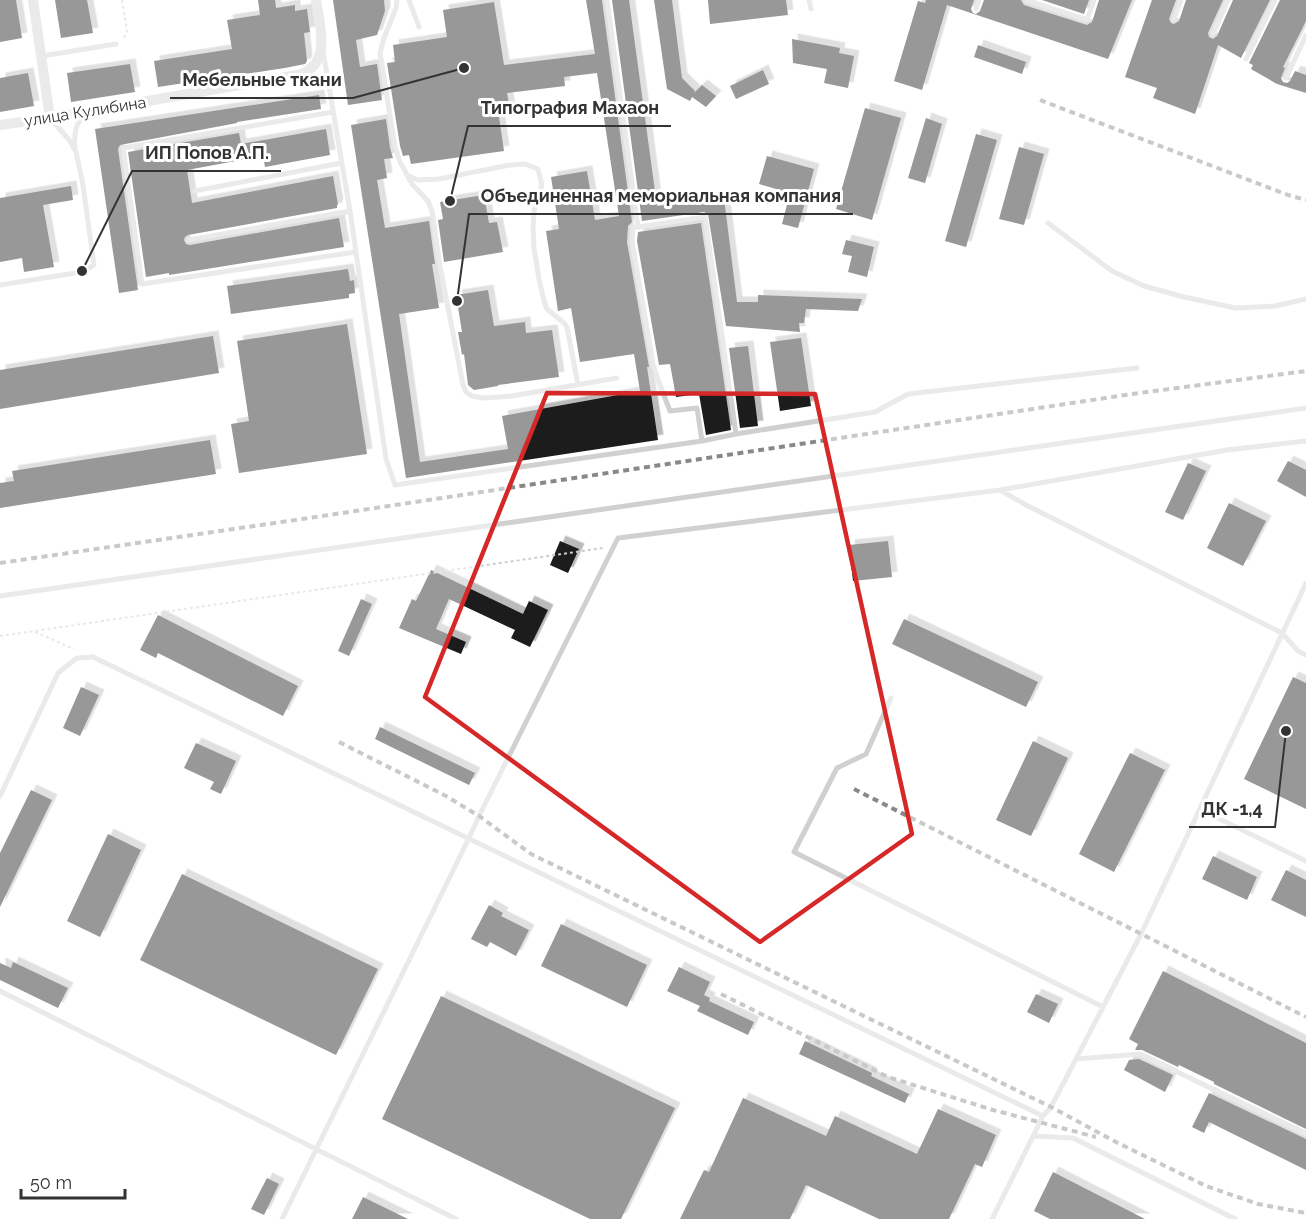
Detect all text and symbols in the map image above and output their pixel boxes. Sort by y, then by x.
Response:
callout: Мебельные ткани [170,62,353,98]
text: Мебельные ткани [182,69,342,90]
callout: Типография Махаон [468,90,671,126]
street label: улица Кулибина [23,92,148,131]
text: Типография Махаон [481,97,659,118]
callout: ИП Попов А.П. [132,135,281,171]
text: ИП Попов А.П. [145,142,269,163]
callout: Объединенная мемориальная компания [469,178,853,214]
text: Объединенная мемориальная компания [481,185,841,206]
callout: ДК -1,4 [1189,791,1275,827]
text: ДК -1,4 [1201,798,1263,819]
scale bar [21,1162,124,1200]
text: 50 m [30,1172,72,1193]

